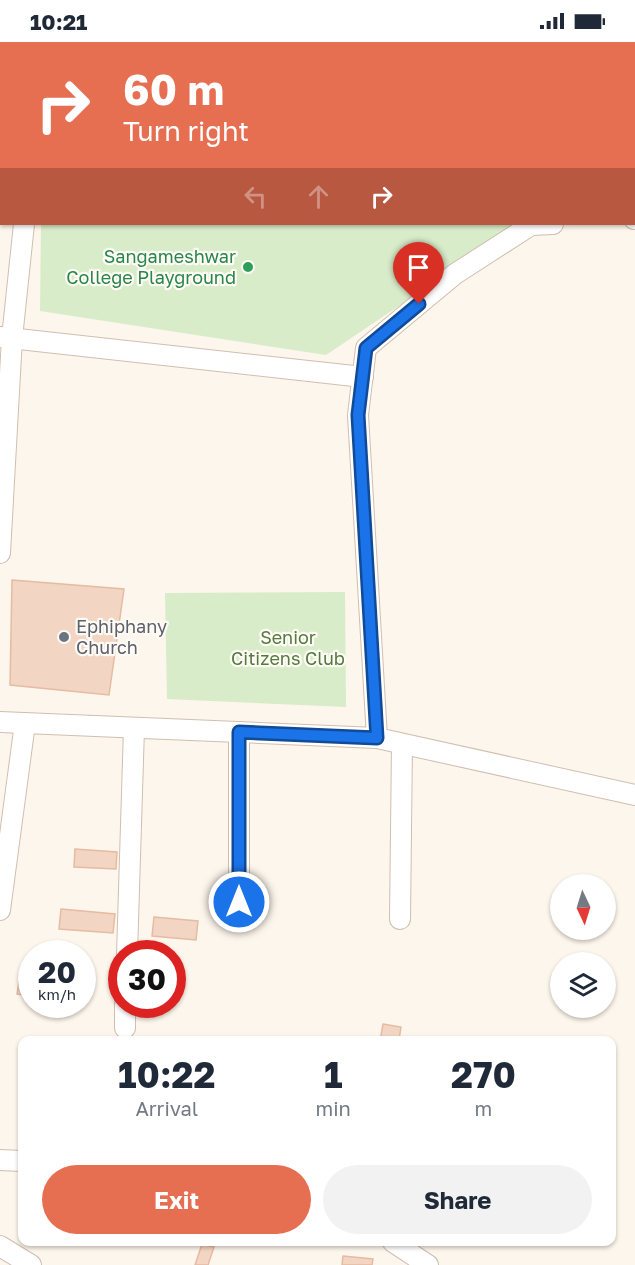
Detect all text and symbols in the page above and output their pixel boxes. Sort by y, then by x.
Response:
text: 10:21 [30,8,87,35]
text: 60 m [123,64,224,114]
icon: right [24,66,102,144]
text: Turn right [123,115,249,147]
icon: left [239,180,272,213]
icon: ahead [302,180,335,213]
icon: right [365,180,398,213]
pin [393,242,444,304]
place label: Sangameshwar College Playground [66,245,236,288]
icon: arrive [402,251,435,284]
marker: Sangameshwar College Playground [241,260,255,274]
place label: Ephiphany Church [76,615,167,658]
park label: Senior Citizens Club [231,626,345,669]
marker: Ephiphany Church [57,630,71,644]
position arrow [207,870,271,934]
north arrow [550,874,616,940]
map controls [550,874,616,1018]
speed limit sign: 30 [108,940,186,1018]
button: layers [550,952,616,1018]
text: 20 [38,954,76,990]
text: km/h [38,985,76,1003]
text: 10:22 [118,1053,215,1096]
text: 1 [324,1053,342,1096]
text: 270 [451,1053,516,1096]
text: Arrival [135,1096,198,1120]
text: min [316,1096,351,1120]
text: m [475,1096,492,1120]
button: Exit [42,1165,311,1234]
button: Share [323,1165,592,1234]

